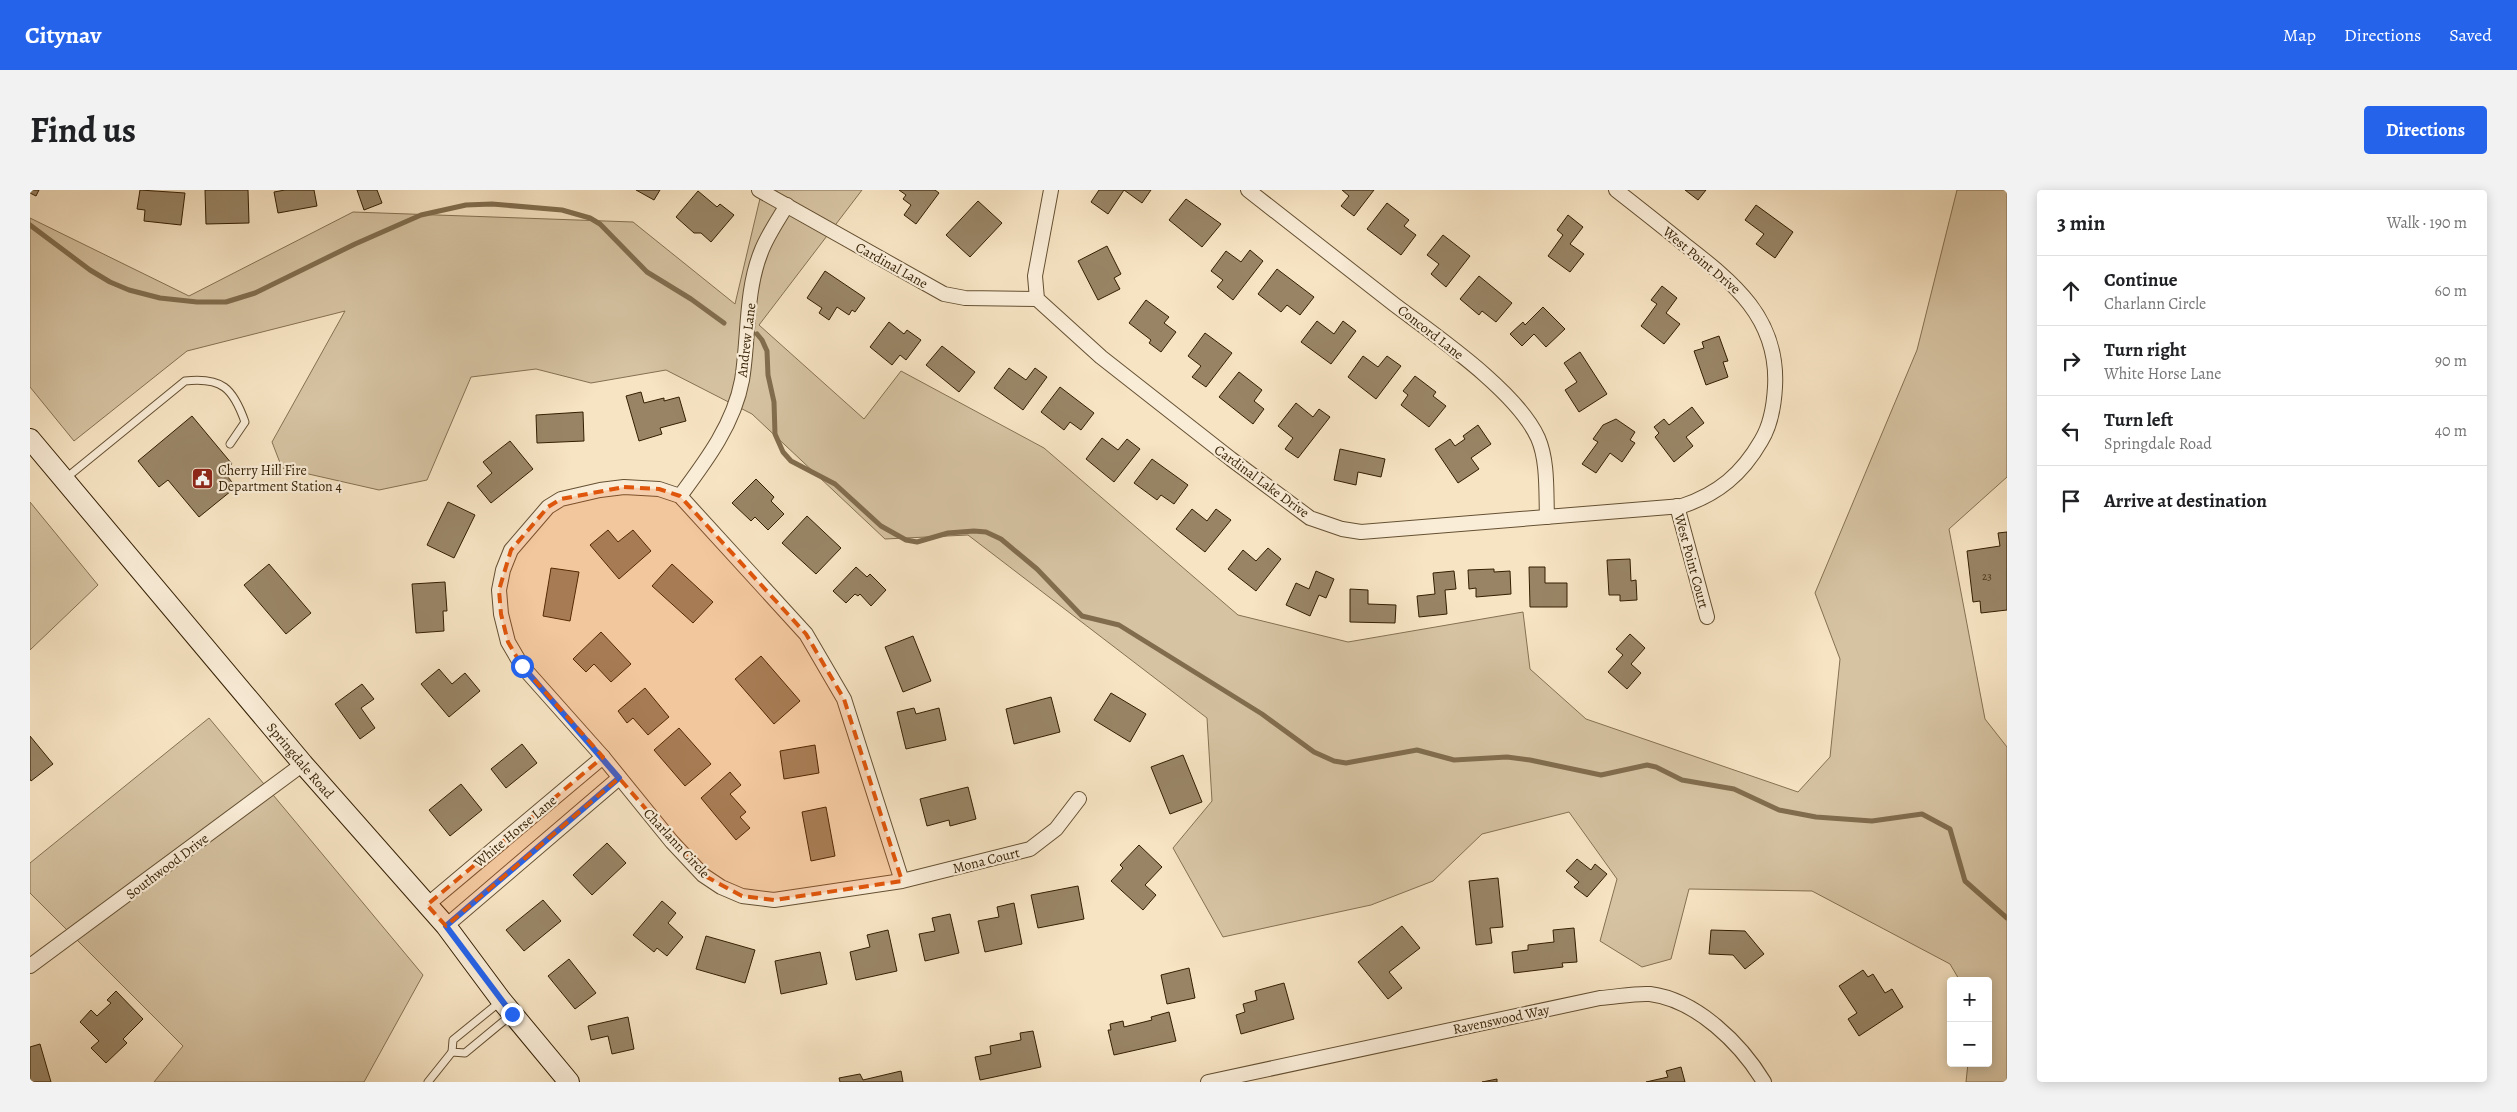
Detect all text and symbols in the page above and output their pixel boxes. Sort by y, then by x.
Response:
text: Citynav [25,19,101,51]
text: Map [2283,23,2316,47]
text: Directions [2344,23,2421,47]
text: Saved [2449,23,2492,47]
text: Find us [30,106,136,154]
button: Directions [2364,106,2487,154]
text: 3 min [2057,209,2105,237]
text: Walk · 190 m [2387,212,2467,234]
street label: West Point Drive [1658,222,1744,298]
street label: Cardinal Lane [852,238,931,293]
text: Continue [2104,267,2178,293]
icon: ahead [2057,277,2085,305]
text: 60 m [2435,280,2467,302]
text: Charlann Circle [2104,293,2206,315]
street label: Concord Lane [1394,301,1468,364]
street label: Andrew Lane [732,302,760,379]
text: Turn right [2104,337,2186,363]
icon: right [2057,347,2085,375]
text: 90 m [2435,350,2467,372]
text: White Horse Lane [2104,363,2222,385]
text: Turn left [2104,407,2173,433]
icon: left [2057,417,2085,445]
text: 40 m [2435,420,2467,442]
text: Springdale Road [2104,433,2212,455]
street label: Cardinal Lake Drive [1210,440,1313,522]
place label: Cherry Hill Fire Department Station 4 [218,461,342,496]
public building icon: Cherry Hill Fire Department Station 4 [190,466,214,490]
icon: arrive [2057,487,2085,515]
text: Arrive at destination [2104,488,2267,514]
street label: West Point Court [1669,511,1713,611]
house number: 23 [1982,569,1992,584]
route start [511,655,534,678]
street label: Springdale Road [262,719,338,803]
street label: White Horse Lane [469,791,561,872]
street label: Charlann Circle [639,804,714,883]
street label: Southwood Drive [122,829,212,904]
street label: Mona Court [951,843,1022,878]
map controls [1947,977,1992,1067]
button: + [1947,977,1992,1022]
street label: Ravenswood Way [1451,1000,1552,1039]
route end [501,1003,524,1026]
button: − [1947,1022,1992,1067]

